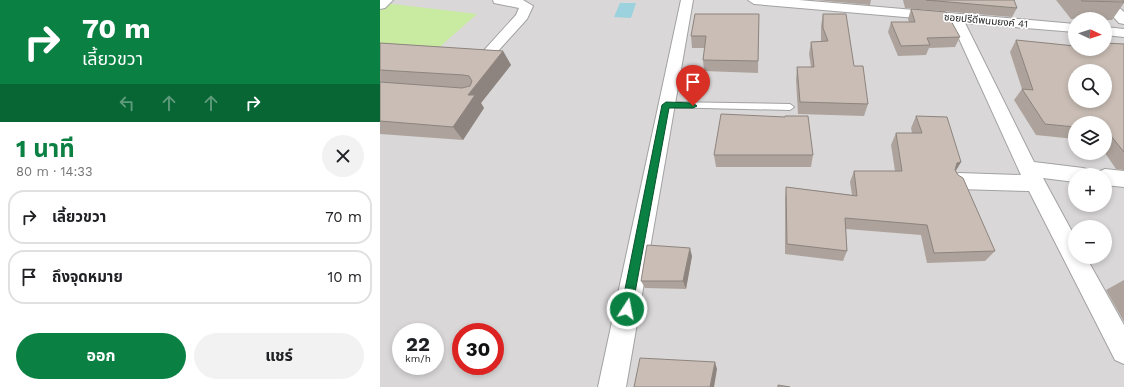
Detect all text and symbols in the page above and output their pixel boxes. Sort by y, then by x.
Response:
street label: ซอยปรีดีพนมยงค์ 41 [944,11,1028,30]
text: 70 m [82,12,151,45]
north arrow [1068,12,1112,56]
map controls [1068,12,1112,264]
icon: right [16,16,68,68]
text: เลี้ยวขวา [82,48,143,69]
button: search [1068,64,1112,108]
pin [676,65,710,106]
icon: arrive [682,71,704,93]
icon: left [116,92,138,114]
icon: ahead [158,92,180,114]
icon: ahead [200,92,222,114]
icon: right [242,92,264,114]
button: layers [1068,116,1112,160]
text: 1 นาที [16,135,75,163]
button: close [322,135,364,177]
text: 80 m · 14:33 [16,164,92,179]
button: + [1068,168,1112,212]
icon: right [18,206,40,228]
text: เลี้ยวขวา [52,208,106,226]
text: 70 m [325,208,362,226]
button: − [1068,220,1112,264]
icon: arrive [18,266,40,288]
text: ถึงจุดหมาย [52,268,123,286]
text: 10 m [327,268,362,286]
position arrow [606,288,648,330]
speed limit sign: 30 [452,323,504,375]
text: 22 [406,332,430,356]
button: ออก [16,333,186,379]
button: แชร์ [194,333,364,379]
text: km/h [405,353,431,364]

